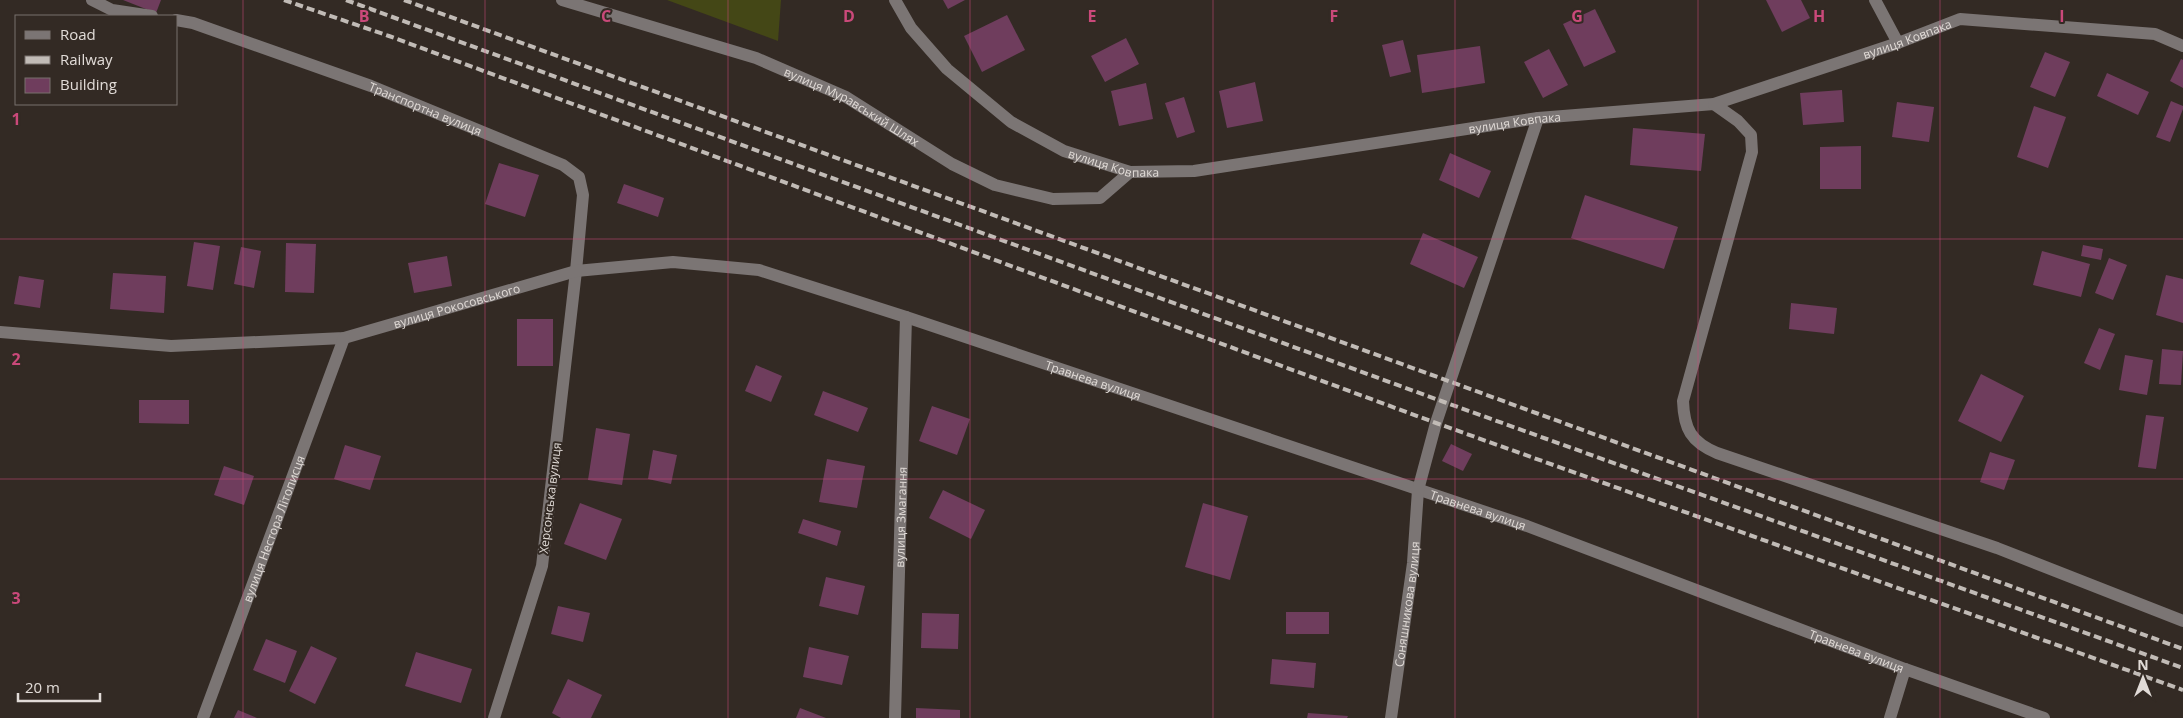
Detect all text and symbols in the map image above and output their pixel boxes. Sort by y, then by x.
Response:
text: B [359,5,369,27]
text: C [601,5,611,27]
text: D [843,5,855,27]
text: E [1088,5,1097,27]
text: F [1330,5,1338,27]
text: G [1571,5,1583,27]
text: H [1813,5,1825,27]
text: I [2059,5,2065,27]
legend [15,15,178,105]
street label: вулиця Ковпака [1861,15,1954,63]
text: Road [60,24,96,44]
text: Railway [60,49,113,69]
street label: вулиця Муравський Шлях [782,63,923,150]
text: Building [60,74,117,94]
street label: Транспортна вулиця [366,78,484,139]
text: 1 [11,108,21,130]
street label: вулиця Ковпака [1467,108,1562,137]
street label: вулиця Ковпака [1066,144,1159,181]
street label: вулиця Рокосовського [391,279,522,332]
text: 2 [11,348,21,370]
street label: Травнева вулиця [1043,356,1143,404]
street label: Херсонська вулиця [535,441,565,555]
street label: вулиця Нестора Літописця [238,453,308,604]
street label: вулиця Змагання [891,466,910,568]
street label: Травнева вулиця [1428,486,1528,534]
street label: Соняшникова вулиця [1390,541,1423,668]
text: 3 [11,587,21,609]
street label: Травнева вулиця [1807,625,1906,676]
north arrow [2118,653,2168,703]
text: N [2137,655,2149,674]
scale bar [18,670,100,702]
text: 20 m [25,677,60,697]

